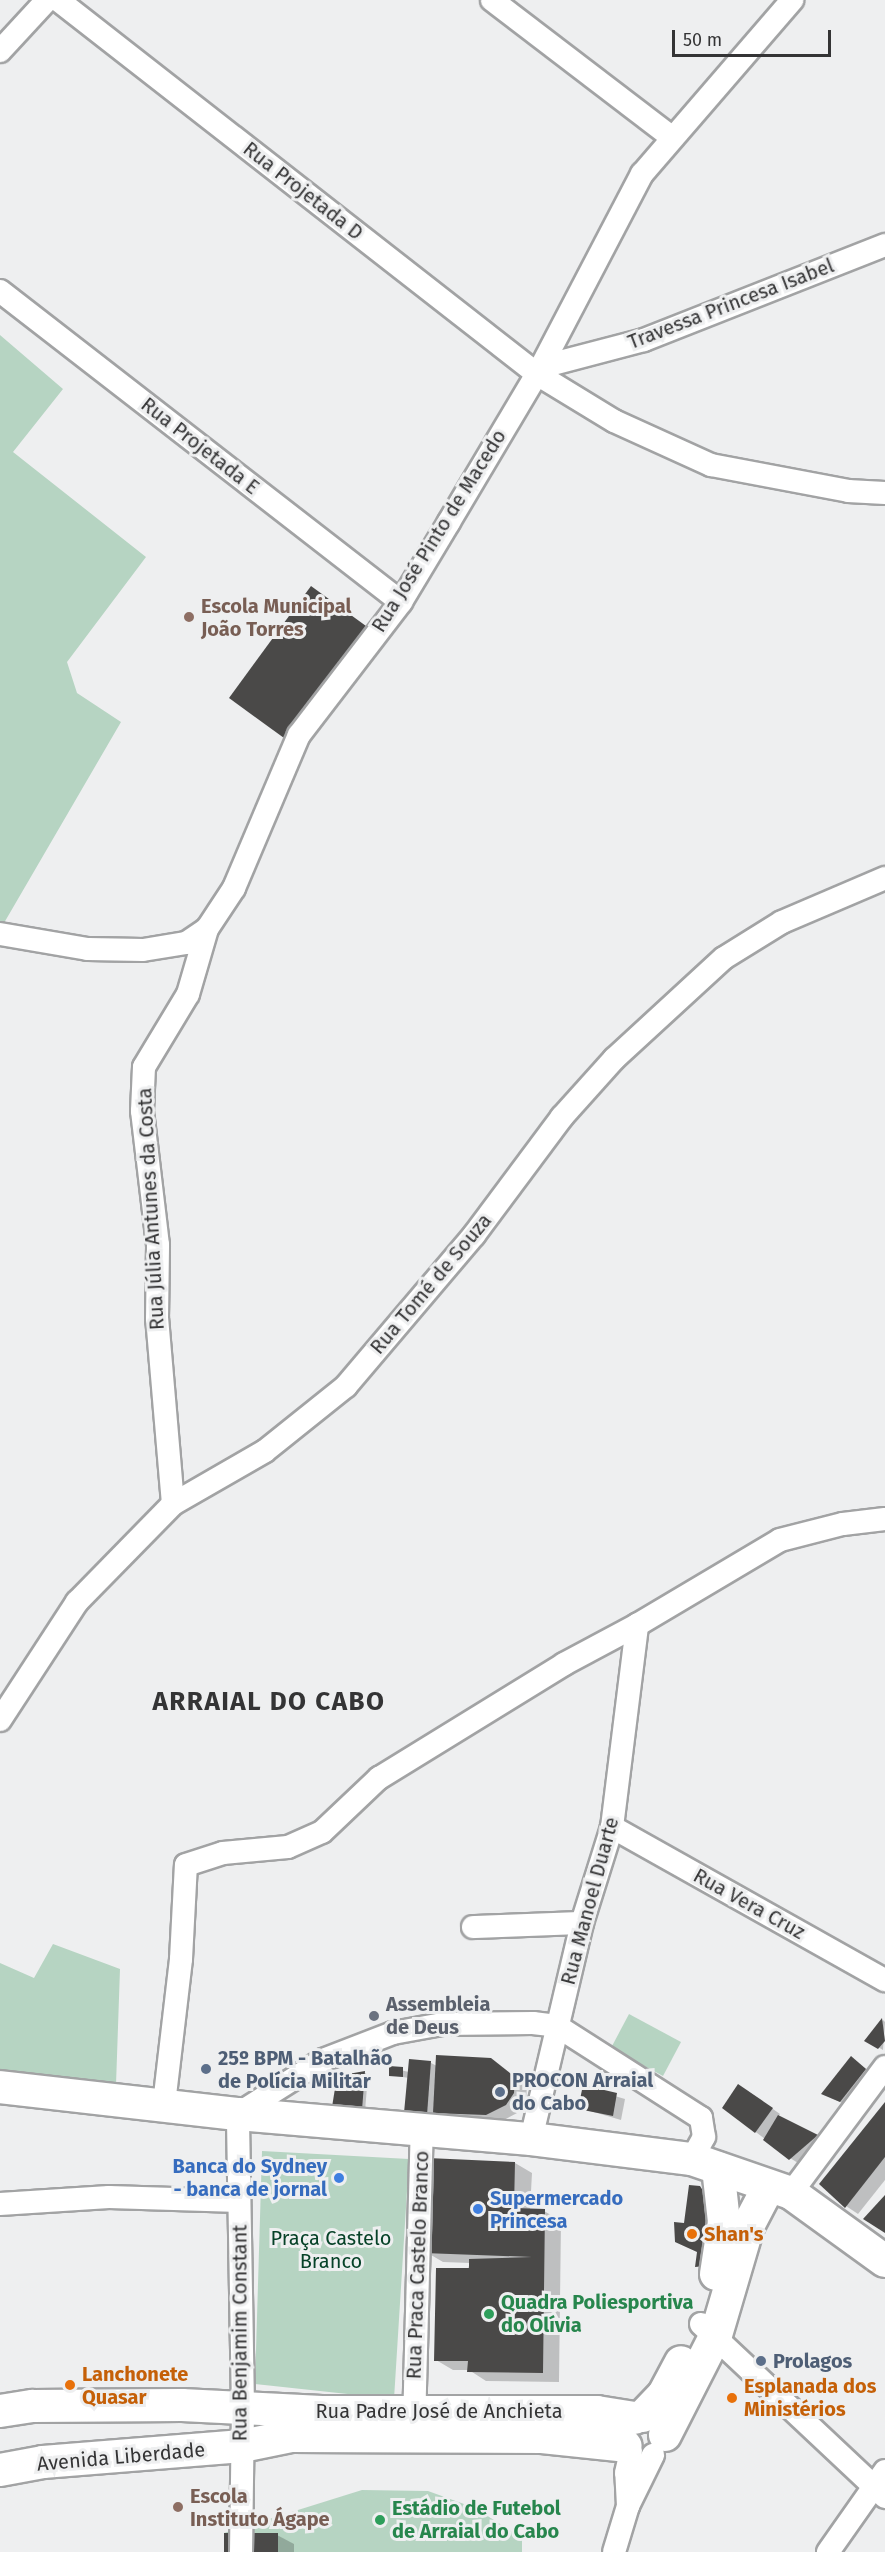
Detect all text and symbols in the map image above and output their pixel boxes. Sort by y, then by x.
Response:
scale bar [675,18,834,56]
text: 50 m [683,29,722,51]
street label: Rua Projetada D [238,137,368,245]
street label: Travessa Princesa Isabel [625,254,837,354]
street label: Rua Projetada E [136,392,264,500]
street label: Rua José Pinto de Macedo [367,425,511,637]
place label: Escola Municipal João Torres [201,594,351,641]
marker: Escola Municipal João Torres [182,610,196,624]
street label: Rua Júlia Antunes da Costa [133,1087,169,1331]
street label: Rua Tomé de Souza [365,1209,497,1359]
district label: ARRAIAL DO CABO [152,1686,386,1718]
street label: Rua Manoel Duarte [556,1814,624,1988]
street label: Rua Vera Cruz [689,1864,809,1944]
place label: Assembleia de Deus [386,1992,490,2039]
marker: Assembleia de Deus [367,2009,381,2023]
place label: 25º BPM - Batalhão de Polícia Militar [218,2046,393,2093]
marker: 25º BPM - Batalhão de Polícia Militar [199,2062,213,2076]
place label: PROCON Arraial do Cabo [512,2068,653,2115]
marker: PROCON Arraial do Cabo [493,2085,507,2099]
street label: Rua Praca Castelo Branco [402,2150,434,2380]
place label: Banca do Sydney - banca de jornal [172,2154,327,2201]
marker: Banca do Sydney - banca de jornal [332,2171,346,2185]
place label: Supermercado Princesa [490,2186,623,2233]
marker: Supermercado Princesa [471,2202,485,2216]
place label: Shan's [704,2222,763,2246]
street label: Rua Benjamim Constant [228,2225,252,2441]
park label: Praça Castelo Branco [271,2227,391,2274]
marker: Shan's [685,2227,699,2241]
place label: Quadra Poliesportiva do Olívia [501,2290,693,2337]
marker: Quadra Poliesportiva do Olívia [482,2307,496,2321]
place label: Prolagos [773,2349,852,2373]
marker: Prolagos [754,2354,768,2368]
place label: Lanchonete Quasar [82,2362,188,2409]
place label: Esplanada dos Ministérios [744,2374,876,2421]
marker: Lanchonete Quasar [63,2378,77,2392]
marker: Esplanada dos Ministérios [725,2391,739,2405]
street label: Rua Padre José de Anchieta [315,2399,563,2423]
street label: Avenida Liberdade [36,2438,206,2476]
place label: Escola Instituto Ágape [190,2484,330,2531]
place label: Estádio de Futebol de Arraial do Cabo [392,2496,561,2543]
marker: Escola Instituto Ágape [171,2500,185,2514]
marker: Estádio de Futebol de Arraial do Cabo [373,2513,387,2527]

